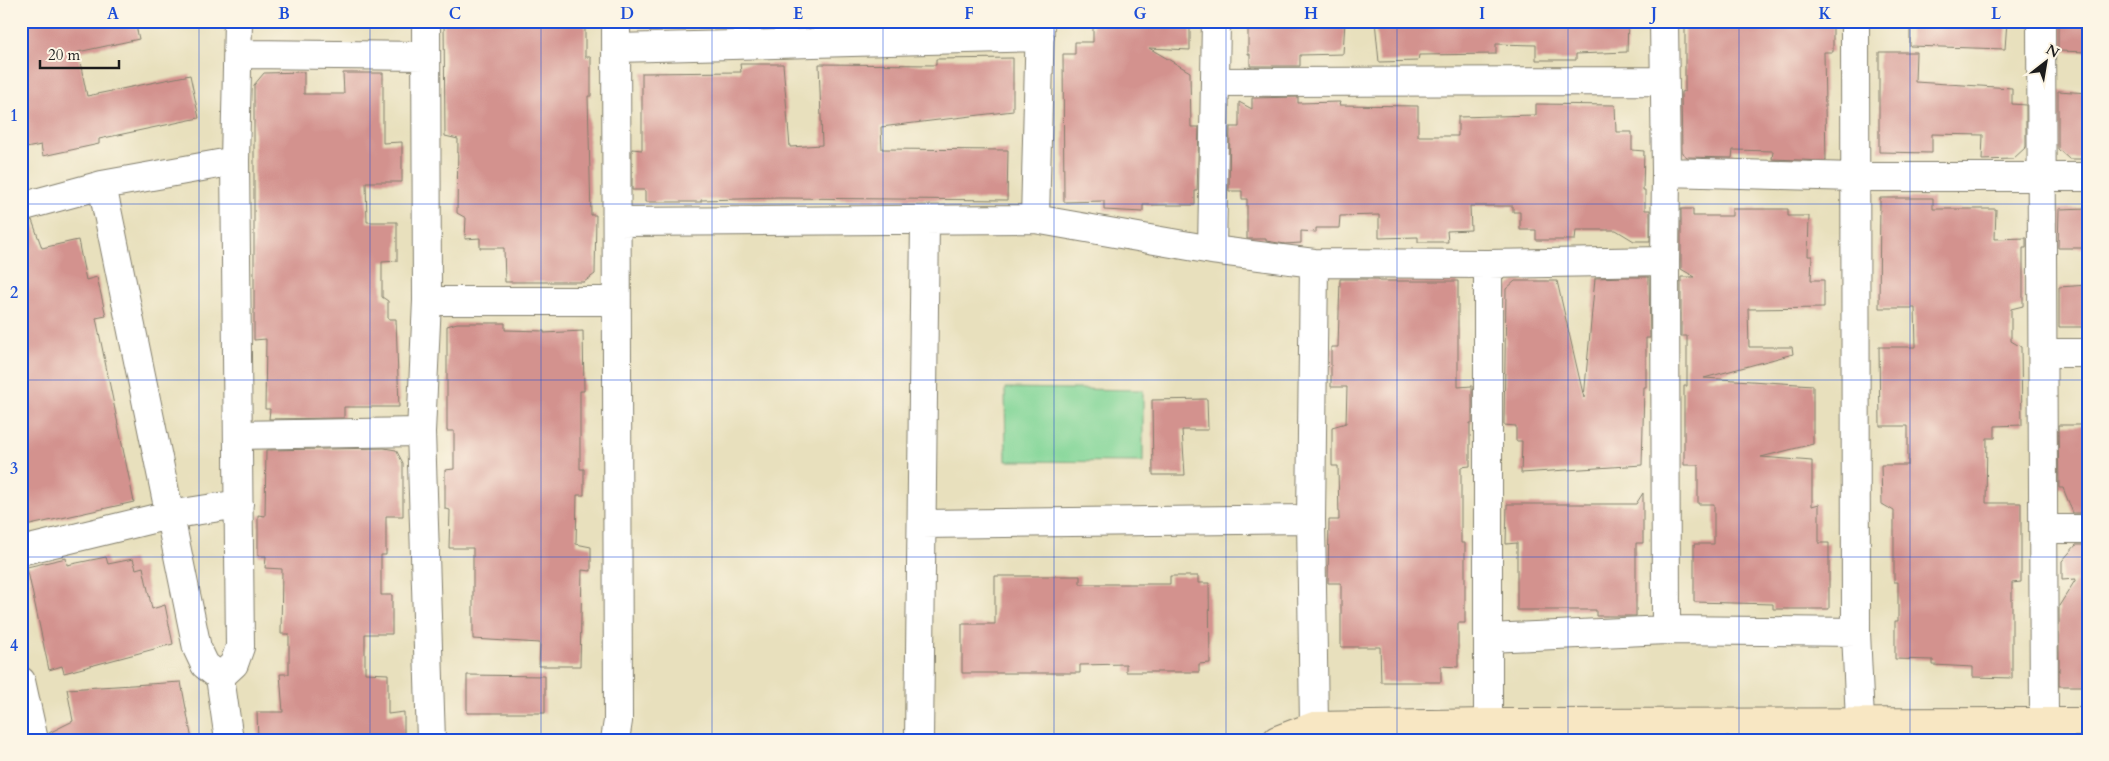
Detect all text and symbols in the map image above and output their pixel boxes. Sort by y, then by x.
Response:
text: A [107,3,119,25]
text: B [278,3,290,25]
text: C [449,3,461,25]
text: D [620,3,634,25]
text: E [793,3,803,25]
text: F [964,3,974,25]
text: G [1133,3,1147,25]
text: H [1304,3,1318,25]
text: I [1479,3,1485,25]
text: J [1649,3,1657,25]
text: K [1819,3,1832,25]
text: L [1991,3,2002,25]
scale bar [40,38,119,70]
north arrow [2022,38,2072,88]
text: N [2042,40,2063,63]
text: 20 m [48,45,80,65]
text: 1 [10,105,18,127]
text: 2 [10,282,18,304]
text: 3 [10,458,18,480]
text: 4 [10,635,18,657]

